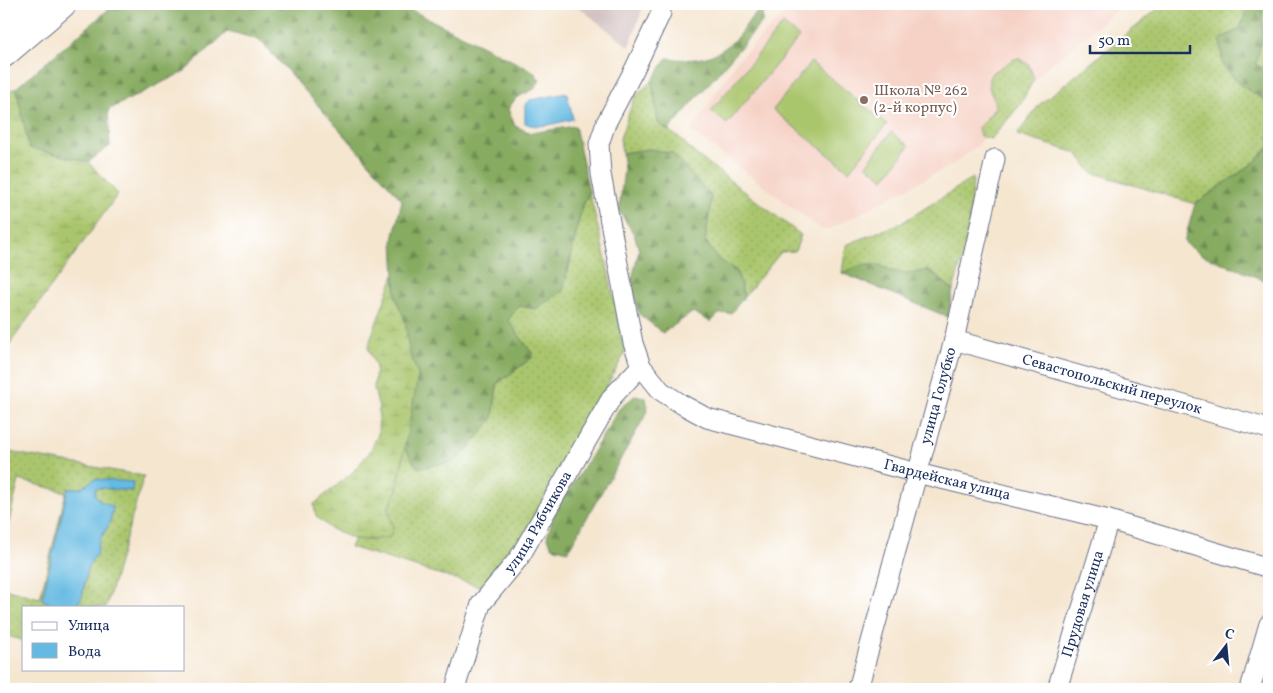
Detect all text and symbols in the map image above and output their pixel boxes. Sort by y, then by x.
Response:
scale bar [1090,22,1190,54]
text: 50 m [1098,31,1130,52]
place label: Школа № 262 (2-й корпус) [874,81,968,119]
marker: Школа № 262 (2-й корпус) [858,94,870,106]
street label: улица Голубко [915,345,962,447]
street label: Севастопольский переулок [1020,349,1204,420]
street label: Гвардейская улица [881,454,1013,506]
street label: улица Рябчикова [500,467,577,578]
street label: Прудовая улица [1057,548,1110,660]
legend [22,606,185,670]
text: Улица [68,616,110,637]
north arrow [1200,620,1250,670]
text: С [1222,625,1236,645]
text: Вода [68,642,101,663]

